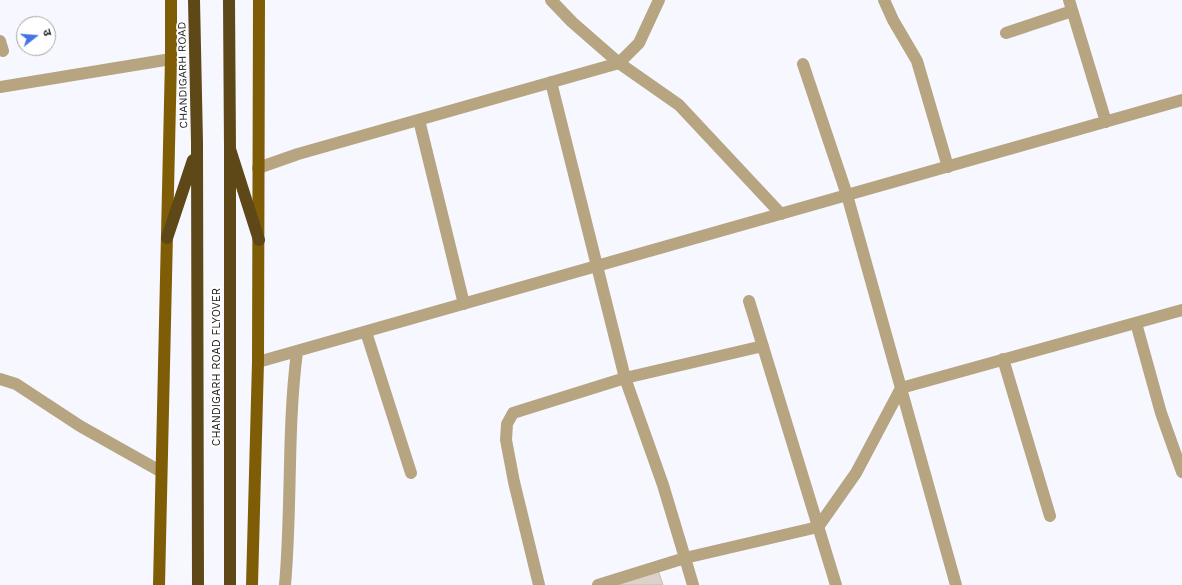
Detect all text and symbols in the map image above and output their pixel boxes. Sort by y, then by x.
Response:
north arrow [16,16,56,56]
street label: CHANDIGARH ROAD [175,21,191,129]
text: उ [40,28,54,38]
street label: CHANDIGARH ROAD FLYOVER [210,288,224,446]

